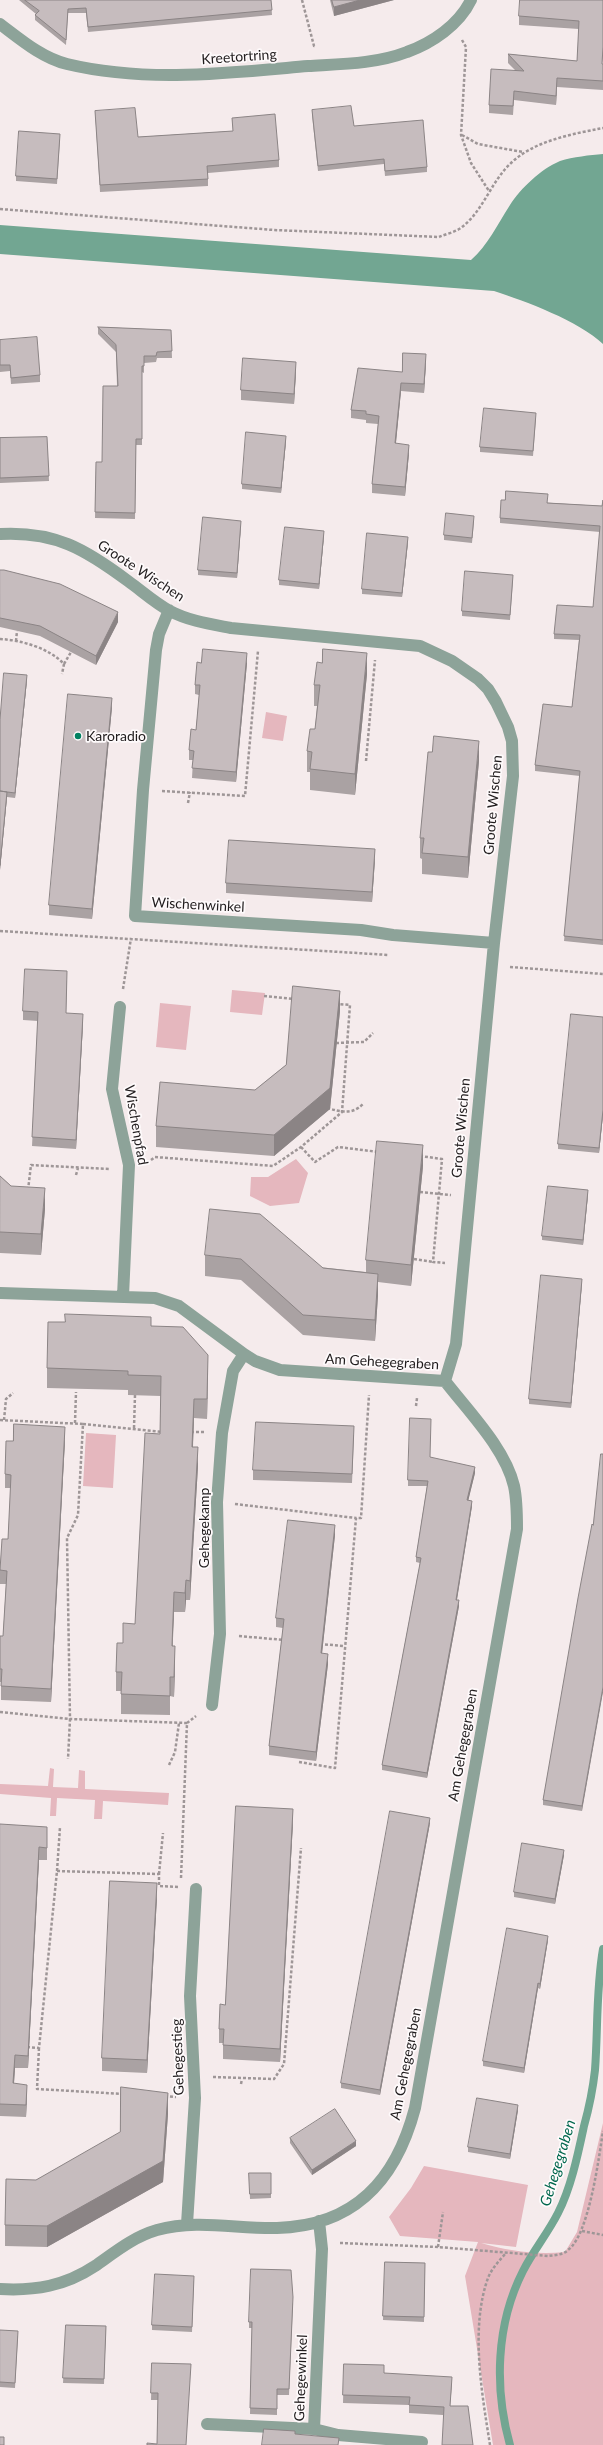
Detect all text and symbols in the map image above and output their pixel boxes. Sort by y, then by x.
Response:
street label: Kreetortring [201,46,277,68]
street label: Groote Wischen [94,537,188,605]
place label: Karoradio [86,728,146,744]
marker: Karoradio [73,731,83,741]
street label: Groote Wischen [480,754,506,856]
street label: Wischenwinkel [151,894,245,916]
street label: Groote Wischen [448,1077,474,1179]
street label: Wischenpfad [121,1084,151,1166]
street label: Am Gehegegraben [325,1351,439,1373]
street label: Gehegekamp [196,1488,212,1568]
street label: Am Gehegegraben [445,1687,481,1803]
street label: Am Gehegegraben [387,2006,425,2122]
street label: Gehegestieg [168,2018,188,2096]
water label: Gehegegraben [536,2118,580,2208]
street label: Gehegewinkel [291,2334,311,2422]

